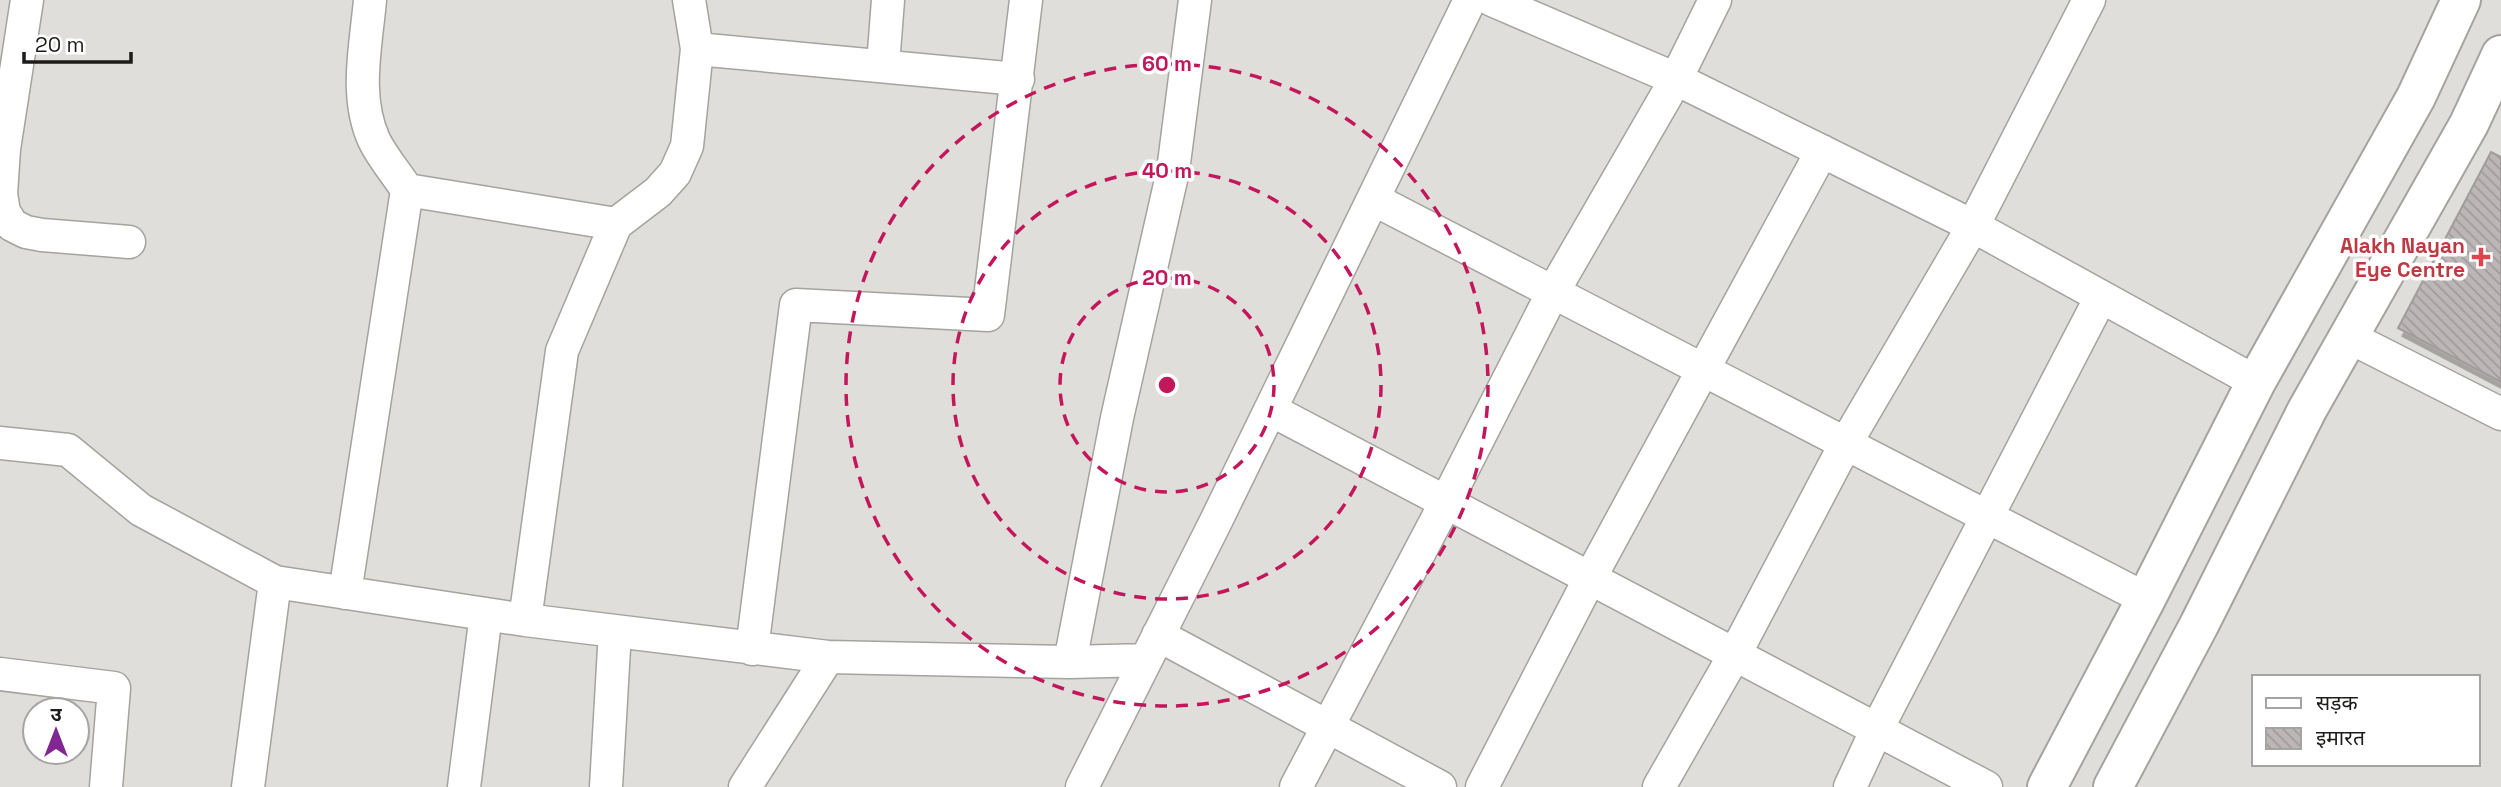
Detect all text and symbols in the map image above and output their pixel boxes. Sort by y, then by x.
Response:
scale bar [24,21,131,65]
text: 20 m [35,31,85,58]
text: 60 m [1142,50,1192,77]
text: 40 m [1142,157,1192,184]
place label: Alakh Nayan Eye Centre [2340,232,2465,283]
marker: Alakh Nayan Eye Centre [2471,247,2491,267]
text: 20 m [1142,264,1192,291]
centre of rings [1155,373,1179,397]
legend [2252,675,2480,766]
text: सड़क [2316,689,2358,716]
north arrow [21,696,91,766]
text: उ [50,702,62,727]
text: इमारत [2316,724,2366,751]

